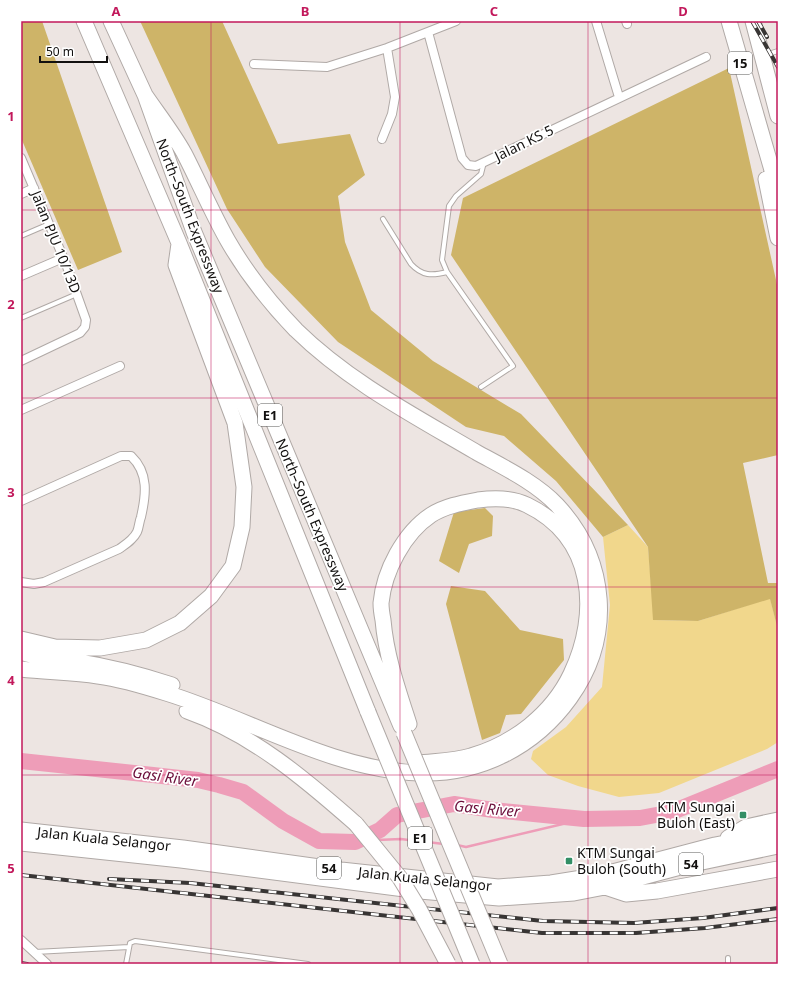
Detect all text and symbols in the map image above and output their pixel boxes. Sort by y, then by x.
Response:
text: A [112,2,121,20]
text: B [301,2,309,20]
text: C [490,2,498,20]
text: D [678,2,688,20]
scale bar [40,38,107,64]
text: 50 m [46,43,74,60]
road number: 15 [728,52,752,74]
text: 1 [7,107,15,125]
street label: Jalan KS 5 [489,120,556,166]
street label: North–South Expressway [152,136,229,297]
street label: Jalan PJU 10/13D [26,186,86,296]
text: 2 [7,295,15,313]
road number: E1 [258,404,282,426]
street label: North–South Expressway [272,435,354,595]
text: 3 [7,483,15,501]
text: 4 [7,671,15,689]
water label: Gasi River [131,762,200,791]
water label: Gasi River [453,795,522,821]
place label: KTM Sungai Buloh (East) [657,797,735,832]
marker: KTM Sungai Buloh (East) [738,810,748,820]
street label: Jalan Kuala Selangor [34,822,172,855]
road number: E1 [408,827,432,849]
place label: KTM Sungai Buloh (South) [577,843,666,878]
road number: 54 [679,853,703,875]
marker: KTM Sungai Buloh (South) [564,856,574,866]
road number: 54 [317,857,341,879]
text: 5 [7,859,15,877]
street label: Jalan Kuala Selangor [355,862,493,895]

